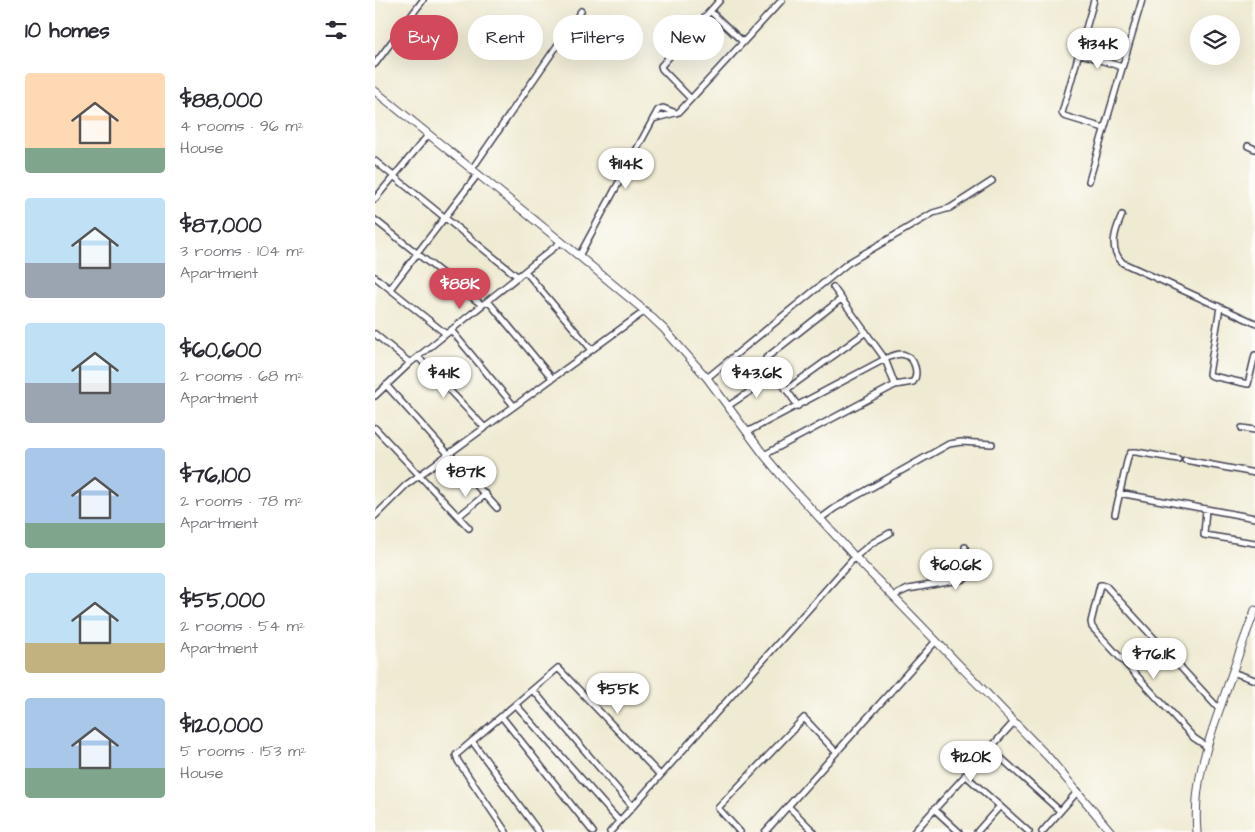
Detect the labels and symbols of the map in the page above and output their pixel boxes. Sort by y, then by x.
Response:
pin: $134K [1063,28,1133,70]
pin: $114K [591,148,661,190]
pin: $88K [430,268,490,310]
pin: $41K [414,356,474,399]
pin: $43.6K [716,356,798,399]
pin: $87K [436,456,496,498]
pin: $60.6K [915,548,997,591]
pin: $76.1K [1113,638,1195,680]
pin: $55K [588,672,648,715]
pin: $120K [936,740,1006,783]

